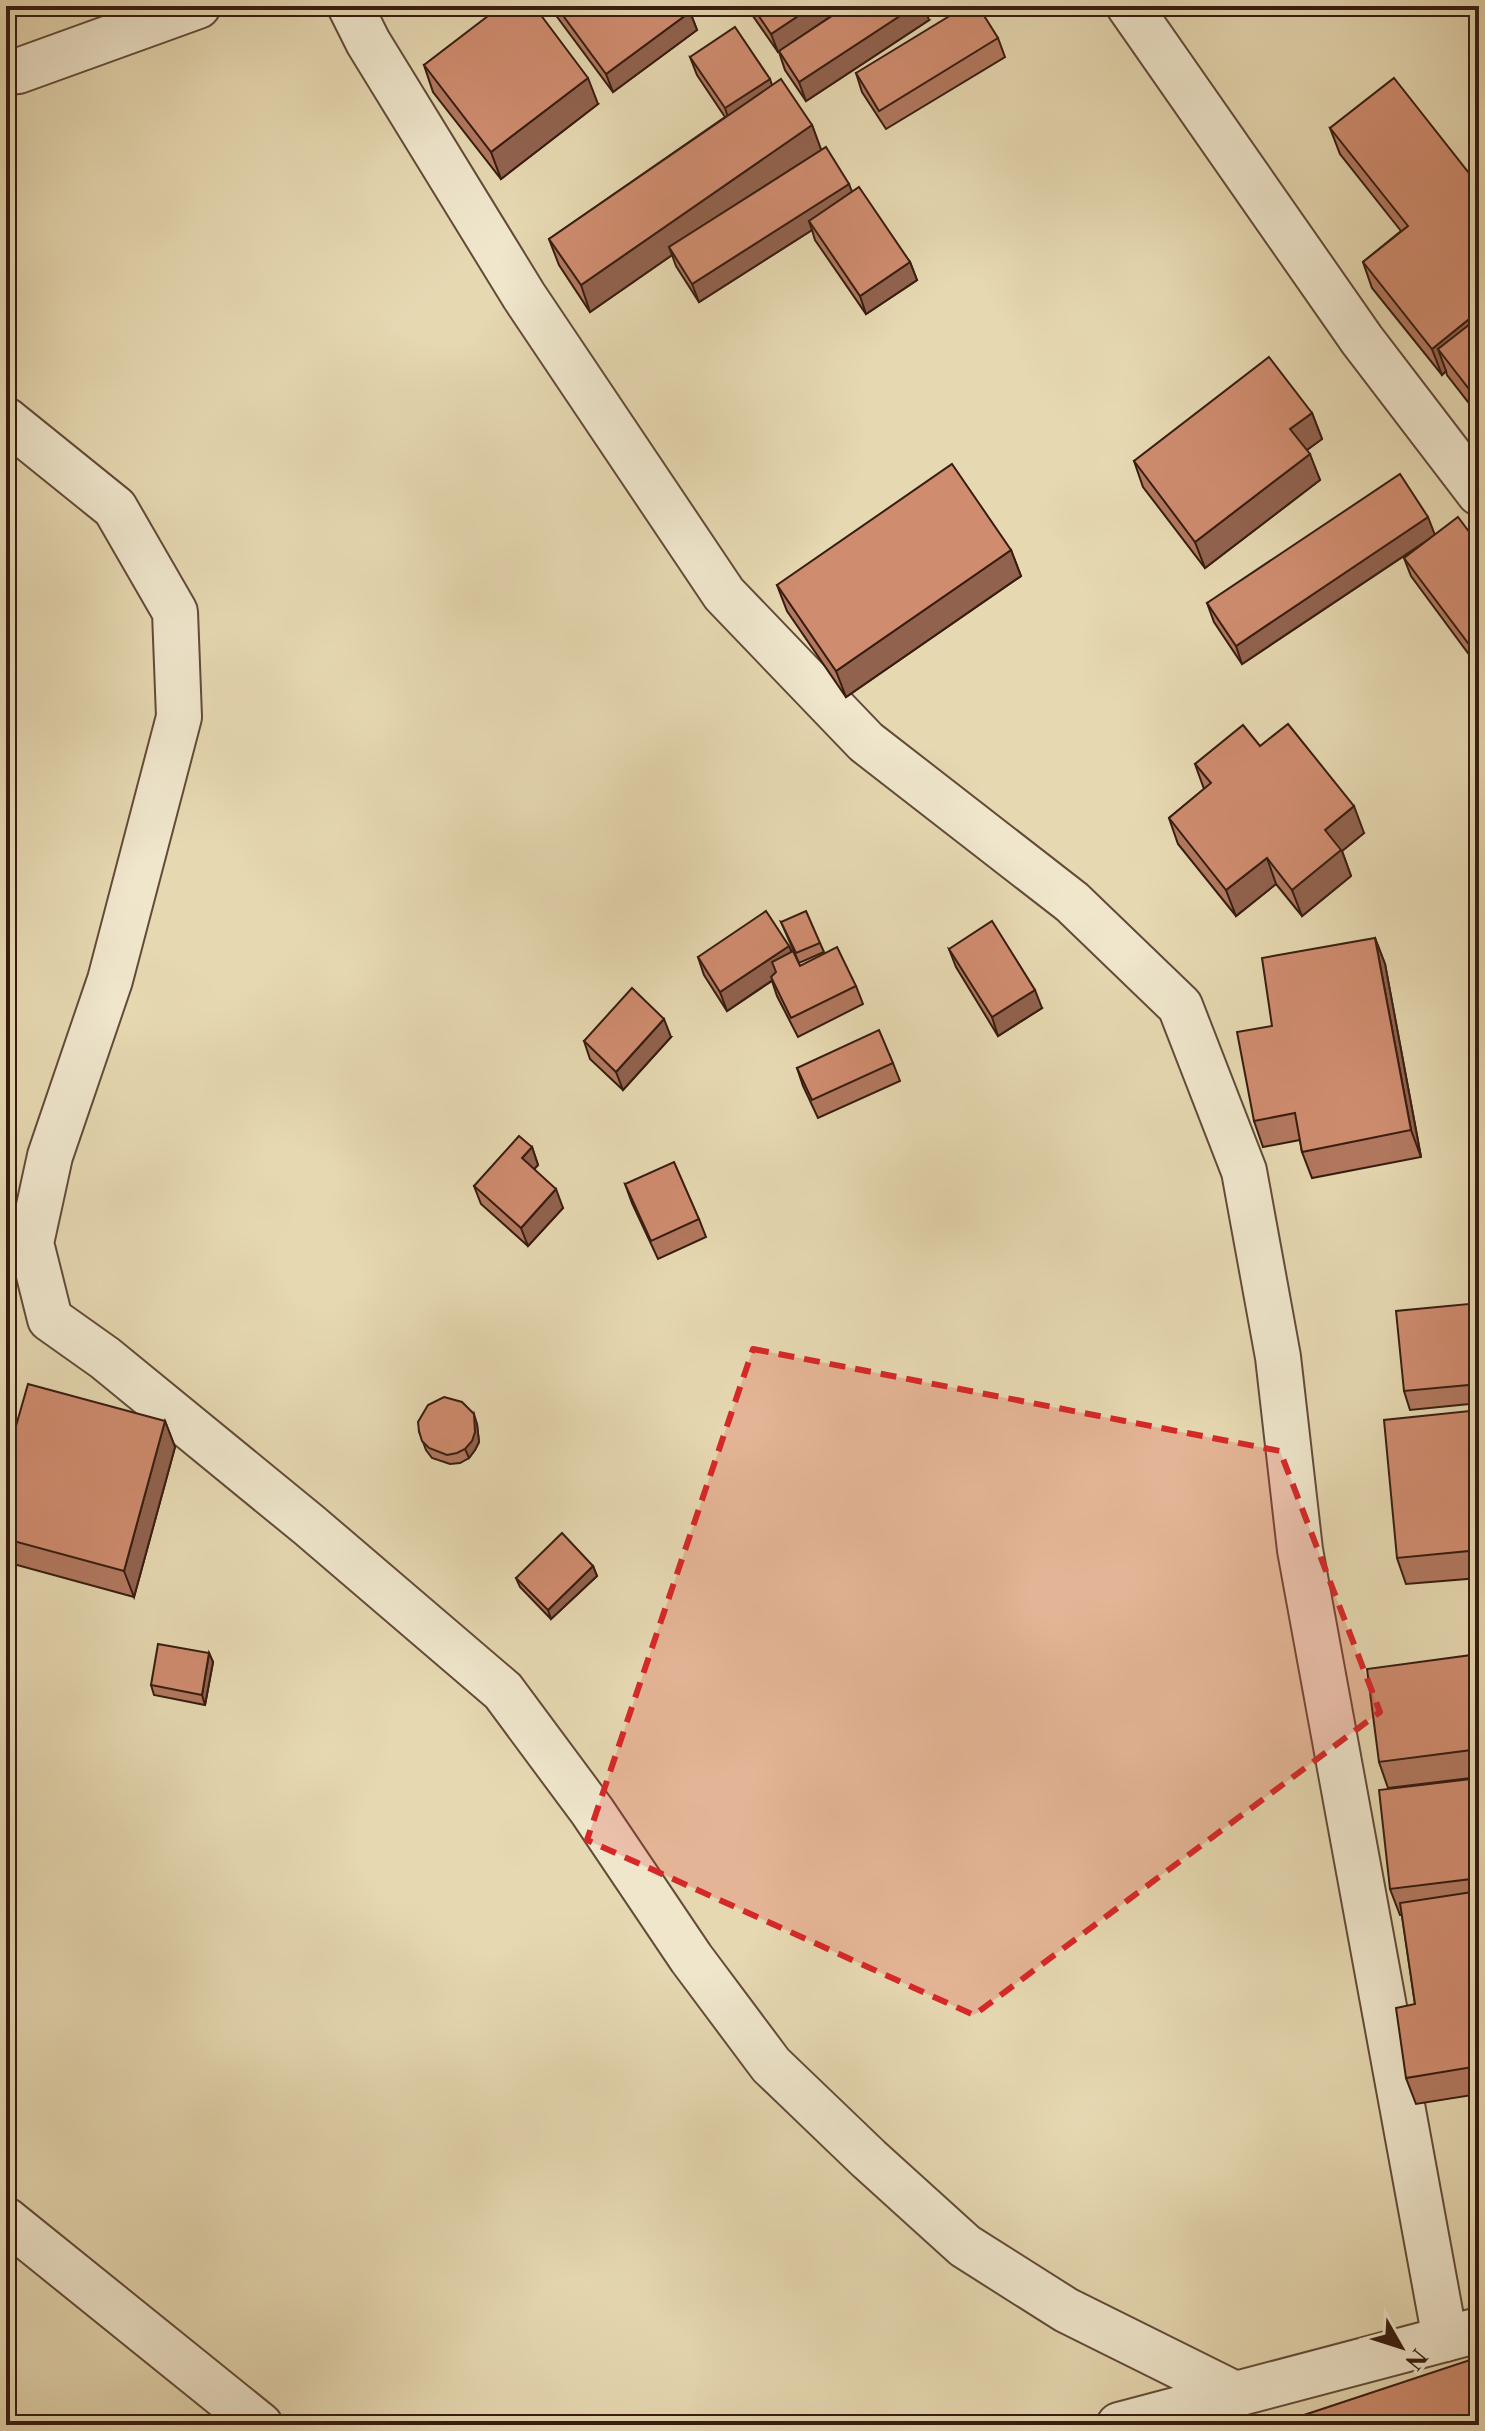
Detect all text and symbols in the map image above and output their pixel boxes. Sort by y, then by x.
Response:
north arrow [1361,2307,1441,2387]
text: N [1400,2343,1433,2375]

